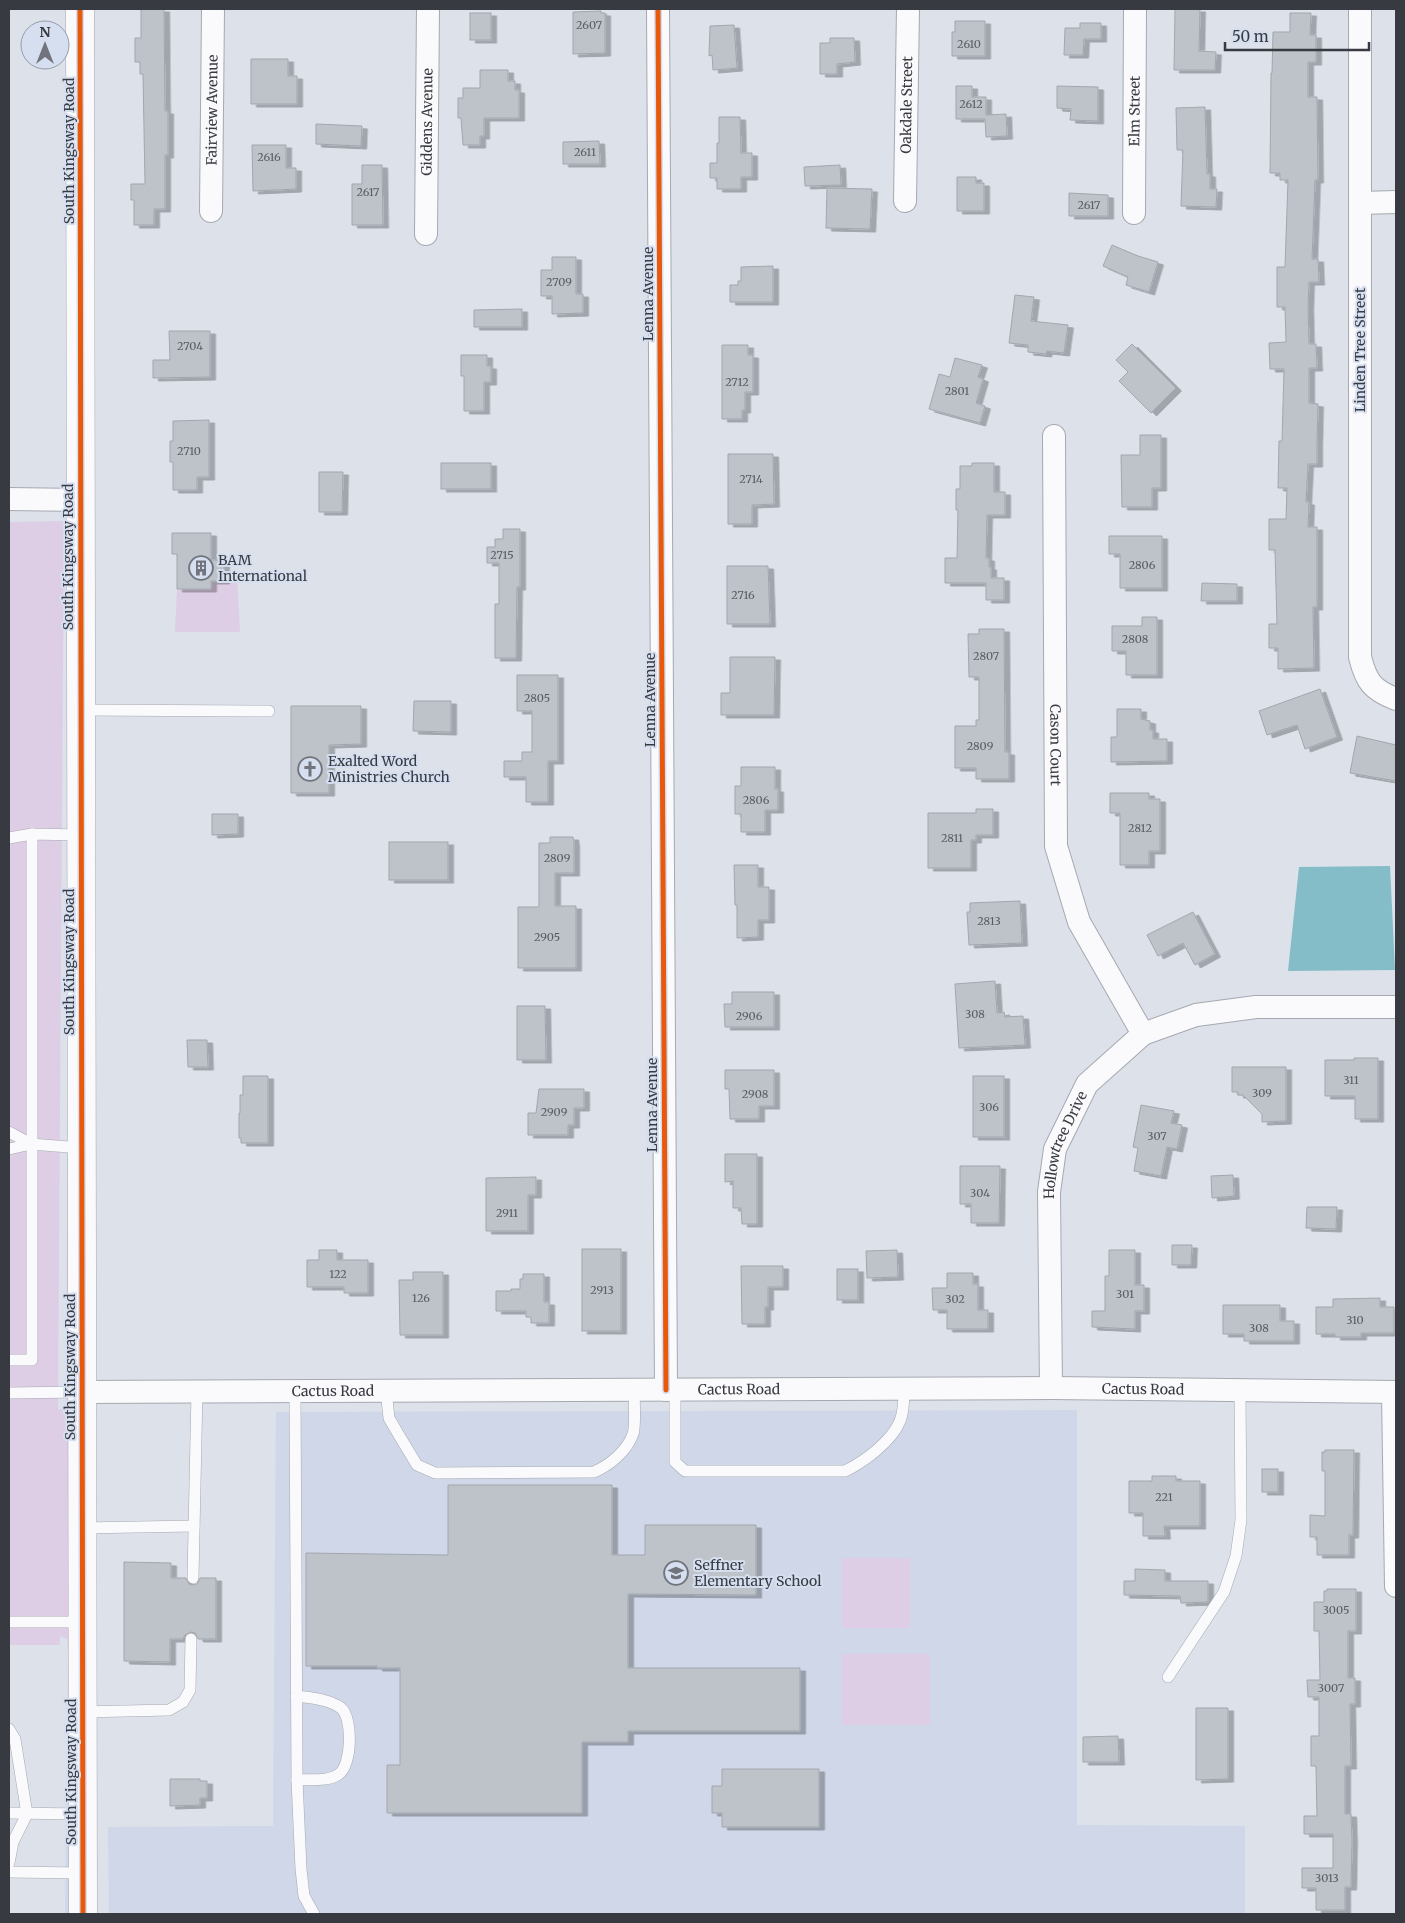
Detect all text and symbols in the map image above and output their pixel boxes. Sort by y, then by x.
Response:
house number: 2607 [576,18,602,32]
north arrow [20,20,70,70]
scale bar [1225,20,1369,52]
text: N [39,23,51,41]
text: 50 m [1232,27,1269,46]
house number: 2610 [957,37,981,51]
street label: Fairview Avenue [202,54,222,166]
street label: Oakdale Street [897,56,916,154]
street label: Giddens Avenue [418,68,436,176]
street label: Elm Street [1125,75,1144,146]
street label: South Kingsway Road [60,77,78,224]
house number: 2612 [959,97,983,111]
house number: 2611 [574,145,596,159]
house number: 2616 [257,150,281,164]
house number: 2617 [357,185,379,199]
house number: 2617 [1078,198,1100,212]
street label: Lenna Avenue [639,247,657,341]
house number: 2709 [546,275,572,289]
street label: Linden Tree Street [1351,287,1369,412]
house number: 2704 [177,339,203,353]
house number: 2712 [725,375,749,389]
house number: 2801 [945,384,969,398]
house number: 2710 [177,444,201,458]
house number: 2714 [739,472,763,486]
street label: South Kingsway Road [59,483,77,630]
house number: 2715 [490,548,514,562]
place label: BAM International [218,551,308,585]
building icon: BAM International [188,555,214,581]
house number: 2806 [1129,558,1156,572]
house number: 2716 [731,588,755,602]
house number: 2808 [1122,632,1149,646]
house number: 2807 [973,649,999,663]
street label: Lenna Avenue [641,653,659,747]
house number: 2805 [524,691,550,705]
street label: Cason Court [1046,704,1065,787]
house number: 2809 [967,739,994,753]
place label: Exalted Word Ministries Church [328,752,450,786]
church icon: Exalted Word Ministries Church [297,756,323,782]
house number: 2806 [743,793,770,807]
house number: 2812 [1128,821,1152,835]
house number: 2811 [941,831,963,845]
house number: 2809 [544,851,571,865]
street label: South Kingsway Road [60,888,78,1035]
house number: 2813 [977,914,1001,928]
house number: 2905 [534,930,560,944]
house number: 308 [965,1007,985,1021]
house number: 2906 [736,1009,763,1023]
street label: Lenna Avenue [643,1058,661,1152]
house number: 311 [1343,1073,1359,1087]
house number: 309 [1252,1086,1272,1100]
house number: 2908 [742,1087,769,1101]
street label: Hollowtree Drive [1040,1088,1091,1199]
house number: 306 [979,1100,999,1114]
house number: 2909 [541,1105,568,1119]
house number: 307 [1147,1129,1167,1143]
house number: 304 [970,1186,990,1200]
house number: 2911 [496,1206,518,1220]
house number: 122 [329,1267,347,1281]
house number: 2913 [590,1283,614,1297]
house number: 301 [1116,1287,1134,1301]
house number: 126 [412,1291,430,1305]
house number: 302 [945,1292,965,1306]
street label: South Kingsway Road [61,1293,79,1440]
house number: 310 [1346,1313,1364,1327]
house number: 308 [1249,1321,1269,1335]
street label: Cactus Road [698,1380,781,1398]
street label: Cactus Road [1102,1380,1185,1399]
street label: Cactus Road [292,1382,375,1400]
house number: 221 [1155,1490,1173,1504]
place label: Seffner Elementary School [694,1556,822,1590]
school or university icon: Seffner Elementary School [663,1560,689,1586]
house number: 3005 [1323,1603,1349,1617]
house number: 3007 [1318,1681,1344,1695]
street label: South Kingsway Road [62,1698,80,1845]
house number: 3013 [1315,1871,1339,1885]

